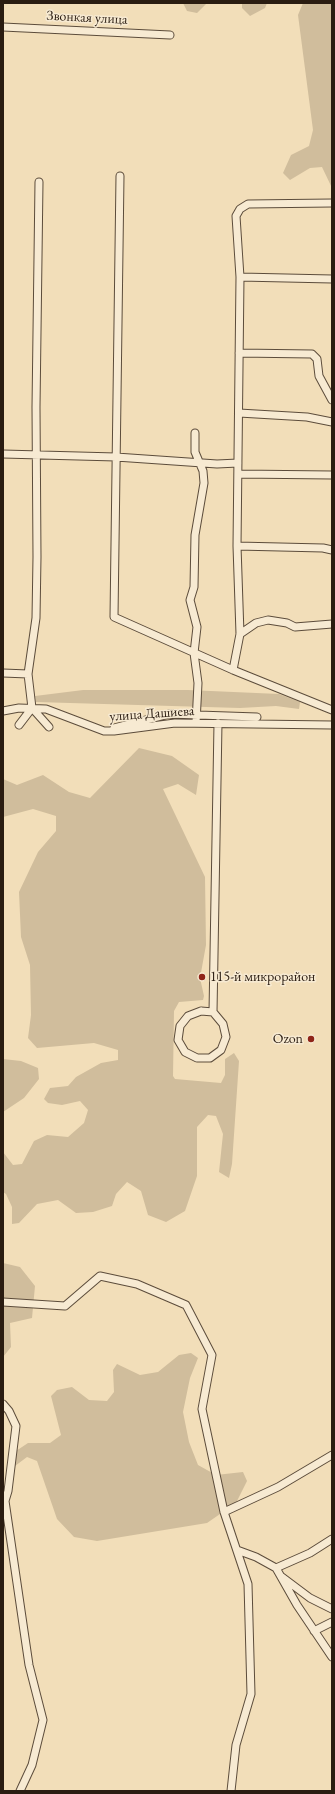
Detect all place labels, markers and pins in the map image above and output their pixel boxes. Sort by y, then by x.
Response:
place label: 115-й микрорайон [210,969,315,985]
marker: 115-й микрорайон [197,972,207,982]
place label: Ozon [273,1031,303,1047]
marker: Ozon [306,1034,316,1044]

